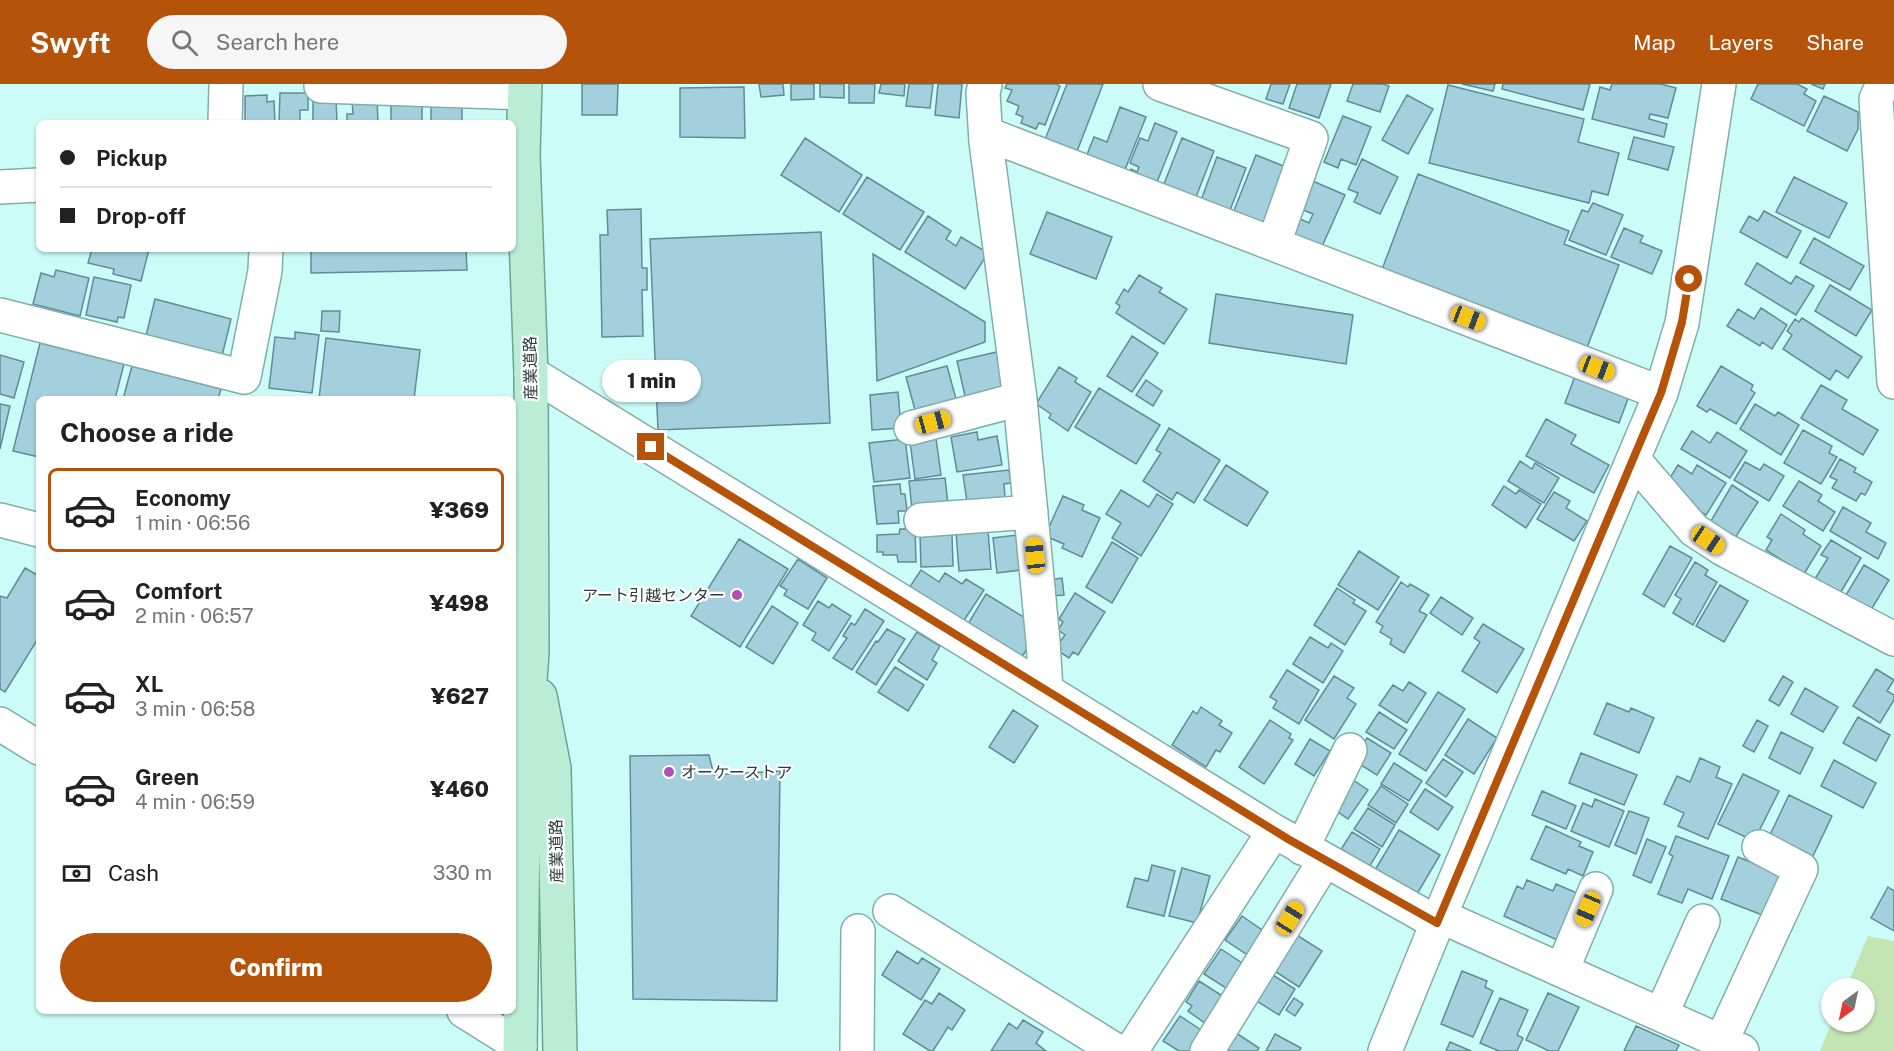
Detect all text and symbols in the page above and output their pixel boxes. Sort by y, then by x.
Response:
search box [147,15,567,69]
text: Swyft [30,26,111,59]
icon: search [168,26,201,59]
text: Search here [216,29,339,55]
text: Map [1633,30,1676,55]
text: Layers [1709,30,1773,55]
text: Share [1806,30,1864,55]
text: Pickup [96,145,167,171]
text: Drop-off [96,203,186,229]
route start [1675,265,1702,292]
car [1448,303,1488,333]
street label: 産業道路 [520,336,541,400]
car [1577,353,1617,383]
callout: 1 min [602,360,700,402]
text: 1 min [627,369,676,393]
car [913,409,953,435]
text: Choose a ride [60,416,234,448]
route end [637,433,664,460]
icon: car [63,483,117,537]
text: Economy [135,485,231,511]
text: ¥369 [429,497,489,523]
text: 1 min · 06:56 [135,511,250,535]
car [1688,522,1728,558]
car [1024,536,1046,574]
icon: car [63,576,117,630]
text: Comfort [135,578,222,604]
place label: アート引越センター [582,586,725,605]
marker: アート引越センター [730,588,744,602]
text: ¥498 [430,590,489,616]
text: 2 min · 06:57 [135,604,254,628]
icon: car [63,669,117,723]
text: XL [135,671,163,697]
text: ¥627 [431,683,489,709]
text: 3 min · 06:58 [135,697,255,721]
icon: car [63,762,117,816]
place label: オーケーストア [681,763,792,782]
text: Green [135,764,199,790]
marker: オーケーストア [662,765,676,779]
text: ¥460 [430,776,489,802]
text: 4 min · 06:59 [135,790,255,814]
street label: 産業道路 [546,819,567,883]
icon: cash [60,857,93,890]
text: Cash [108,860,159,886]
text: 330 m [433,861,492,885]
car [1573,889,1603,929]
car [1273,898,1307,938]
button: Confirm [60,933,492,1002]
north arrow [1821,978,1875,1032]
map controls [1821,978,1875,1032]

